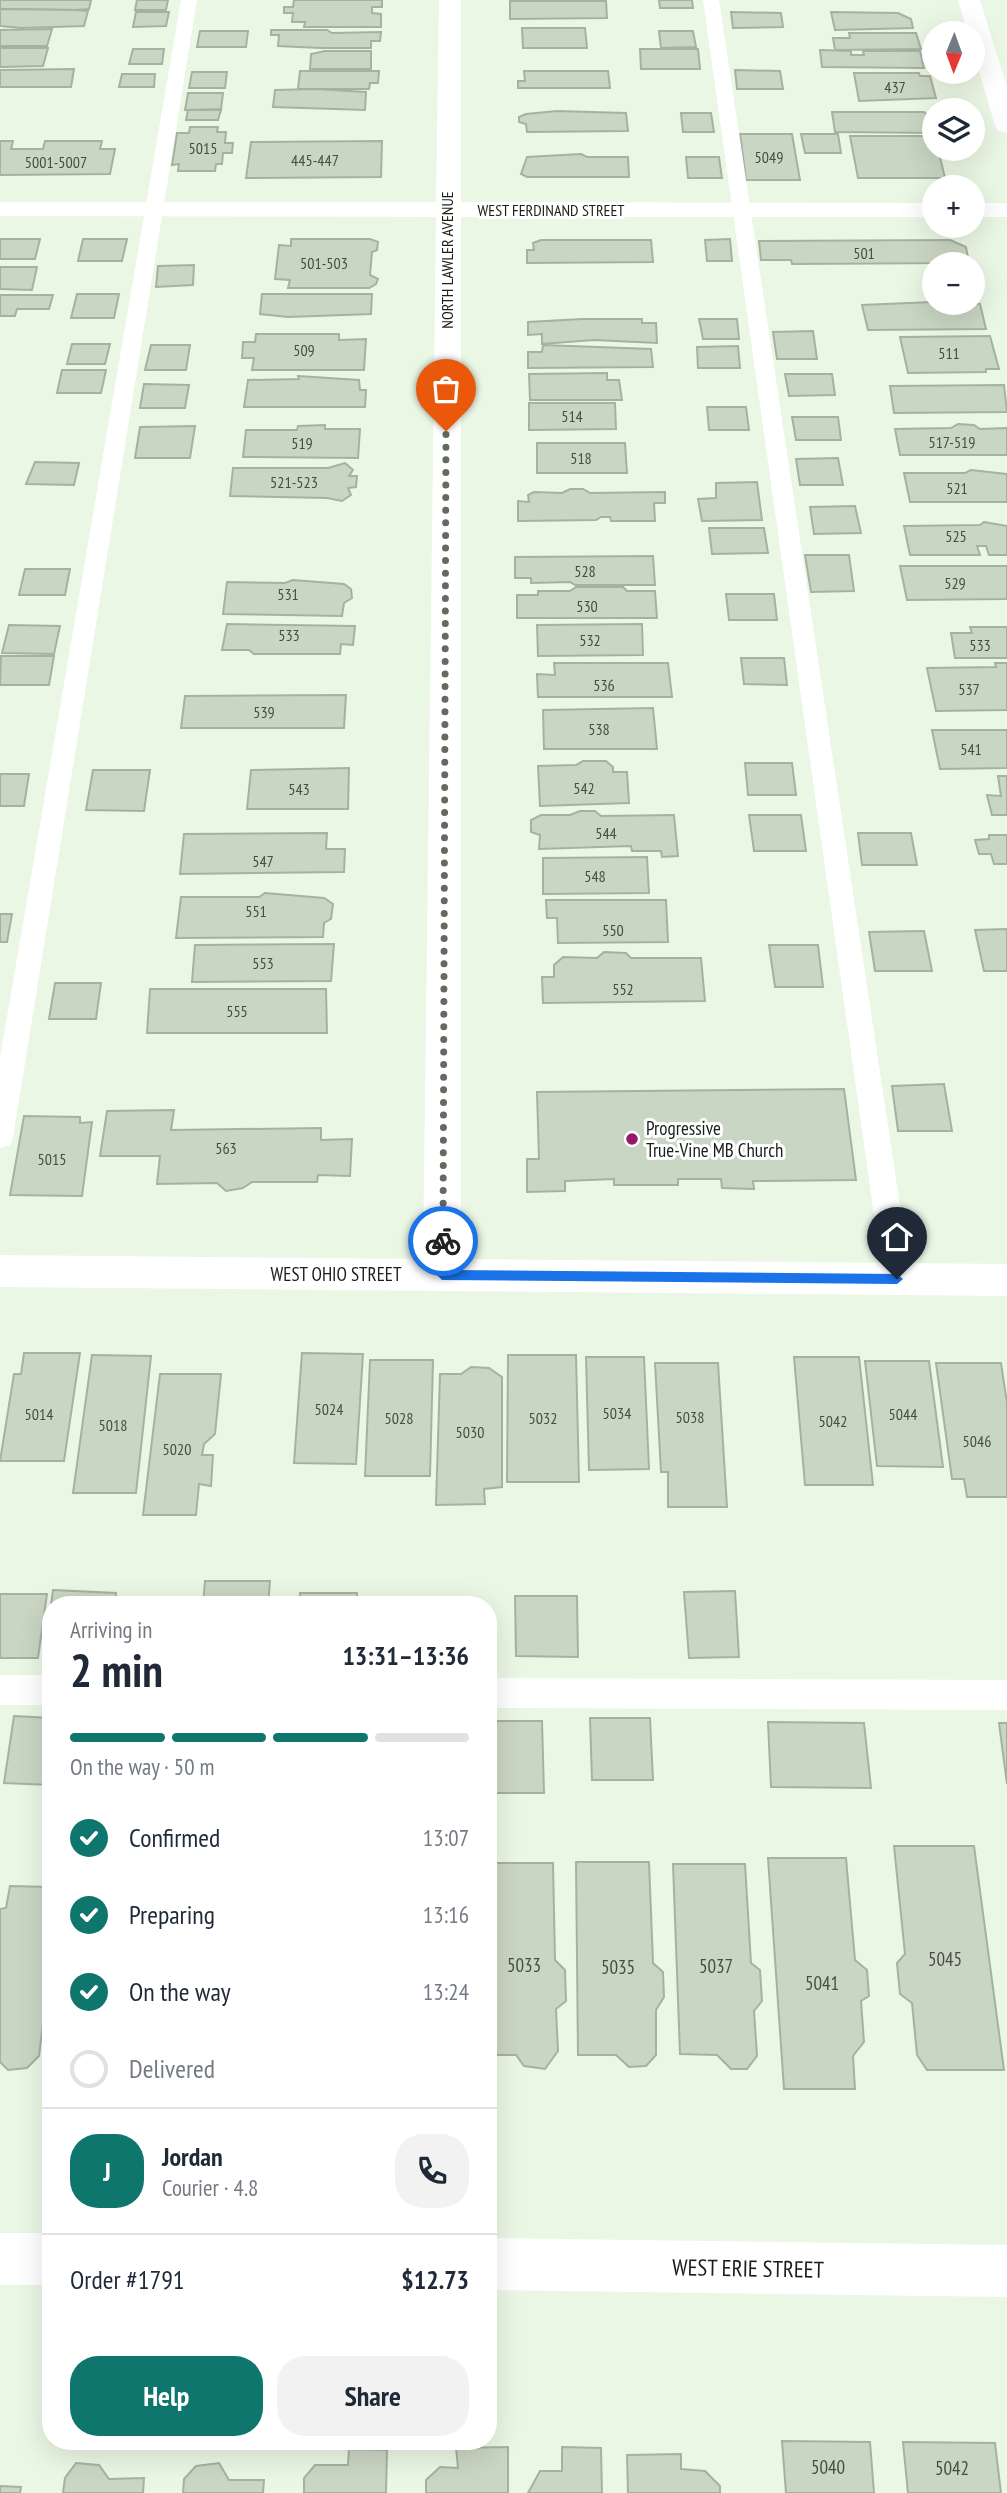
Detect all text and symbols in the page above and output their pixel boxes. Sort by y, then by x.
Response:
north arrow [922,21,985,84]
map controls [922,21,985,315]
house number: 437 [884,77,906,97]
button: layers [922,98,985,161]
house number: 5015 [189,138,217,158]
house number: 5049 [755,147,783,167]
house number: 445-447 [291,150,339,170]
house number: 5001-5007 [25,152,87,172]
button: + [922,175,985,238]
street label: NORTH LAWLER AVENUE [437,191,457,329]
street label: WEST FERDINAND STREET [478,200,624,220]
house number: 501 [853,243,875,263]
button: − [922,252,985,315]
house number: 501-503 [300,253,348,273]
house number: 509 [293,340,315,360]
house number: 511 [938,343,960,363]
pin [416,359,476,431]
icon: bag [427,370,465,408]
house number: 514 [561,406,583,426]
house number: 517-519 [928,432,976,452]
house number: 519 [291,433,313,453]
house number: 518 [570,448,592,468]
house number: 521-523 [270,472,318,492]
house number: 521 [946,478,968,498]
house number: 525 [945,526,967,546]
house number: 528 [574,561,596,581]
house number: 529 [944,573,966,593]
house number: 531 [277,584,299,604]
house number: 530 [576,596,598,616]
house number: 533 [278,625,300,645]
house number: 532 [579,630,601,650]
house number: 533 [969,635,991,655]
house number: 536 [593,675,615,695]
house number: 537 [958,679,980,699]
house number: 539 [253,702,275,722]
house number: 538 [588,719,610,739]
house number: 541 [960,739,982,759]
house number: 542 [573,778,595,798]
house number: 543 [288,779,310,799]
house number: 544 [595,823,617,843]
house number: 547 [252,851,274,871]
house number: 548 [584,866,606,886]
house number: 551 [245,901,267,921]
house number: 550 [602,920,624,940]
house number: 553 [252,953,274,973]
house number: 552 [612,979,634,999]
house number: 555 [226,1001,248,1021]
place label: Progressive True-Vine MB Church [646,1116,783,1162]
marker: Progressive True-Vine MB Church [624,1131,640,1147]
house number: 563 [215,1138,237,1158]
house number: 5015 [38,1149,66,1169]
courier [408,1206,478,1276]
pin [867,1207,927,1279]
icon: home [878,1218,916,1256]
icon: bike [424,1222,462,1260]
street label: WEST OHIO STREET [270,1262,402,1286]
house number: 5024 [315,1399,343,1419]
house number: 5034 [603,1403,631,1423]
house number: 5014 [25,1404,53,1424]
house number: 5044 [889,1404,917,1424]
house number: 5038 [676,1407,704,1427]
house number: 5028 [385,1408,413,1428]
house number: 5032 [529,1408,557,1428]
house number: 5042 [819,1411,847,1431]
house number: 5018 [99,1415,127,1435]
house number: 5030 [456,1422,484,1442]
house number: 5046 [963,1431,991,1451]
house number: 5020 [163,1439,191,1459]
text: Arriving in [70,1615,152,1644]
text: 13:31–13:36 [342,1639,469,1672]
text: 2 min [70,1640,163,1700]
text: On the way · 50 m [70,1752,214,1781]
icon: check [70,1819,108,1857]
text: Confirmed [129,1821,220,1854]
text: 13:07 [423,1823,469,1852]
icon: check [70,1896,108,1934]
text: Preparing [129,1898,215,1931]
text: 13:16 [423,1900,469,1929]
house number: 5045 [928,1947,962,1971]
house number: 5033 [507,1953,541,1977]
house number: 5037 [699,1954,733,1978]
house number: 5035 [601,1955,635,1979]
house number: 5041 [805,1971,839,1995]
icon: check [70,1973,108,2011]
text: On the way [129,1975,231,2008]
text: 13:24 [423,1977,469,2006]
text: Delivered [129,2052,215,2085]
button: phone [395,2134,469,2208]
text: Jordan [162,2140,223,2173]
text: J [103,2155,111,2188]
text: Courier · 4.8 [162,2173,258,2202]
street label: WEST ERIE STREET [672,2252,824,2284]
text: Order #1791 [70,2263,185,2296]
text: $12.73 [401,2263,469,2296]
button: Help [70,2356,263,2436]
button: Share [277,2356,469,2436]
house number: 5040 [811,2455,845,2479]
house number: 5042 [935,2456,969,2480]

